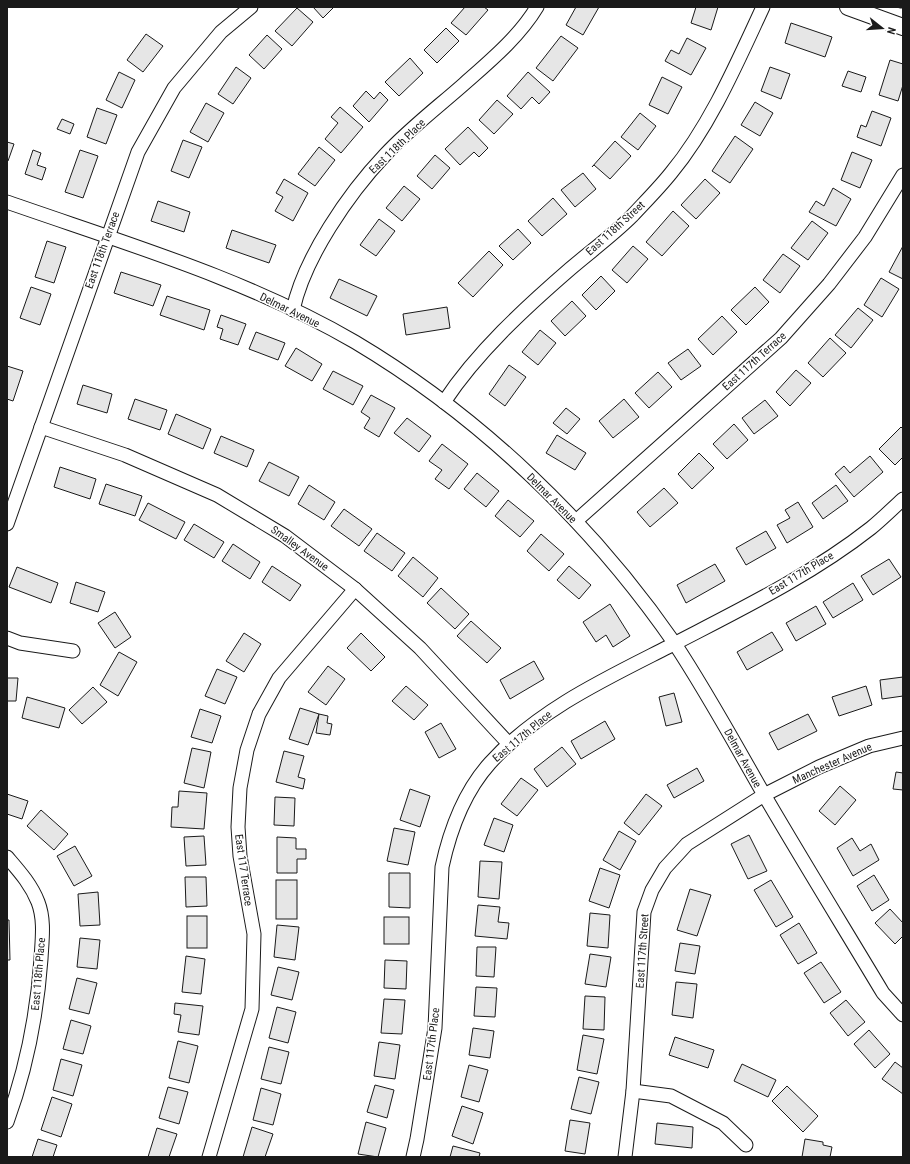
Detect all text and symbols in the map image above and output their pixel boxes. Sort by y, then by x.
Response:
north arrow [862,8,902,48]
text: N [884,26,898,36]
street label: East 118th Place [367,116,428,176]
street label: East 118th Street [583,199,647,258]
street label: East 118th Terrace [83,210,122,290]
street label: Delmar Avenue [258,290,322,331]
street label: East 117th Terrace [720,329,789,393]
street label: Delmar Avenue [524,471,579,526]
street label: Smalley Avenue [268,523,331,574]
street label: East 117th Place [767,549,836,598]
street label: East 117th Place [490,708,554,765]
street label: Delmar Avenue [721,727,764,790]
street label: Manchester Avenue [791,740,874,787]
street label: East 117 Terrace [232,833,255,907]
street label: East 117th Street [633,913,652,989]
street label: East 118th Place [29,937,48,1011]
street label: East 117th Place [421,1007,442,1081]

